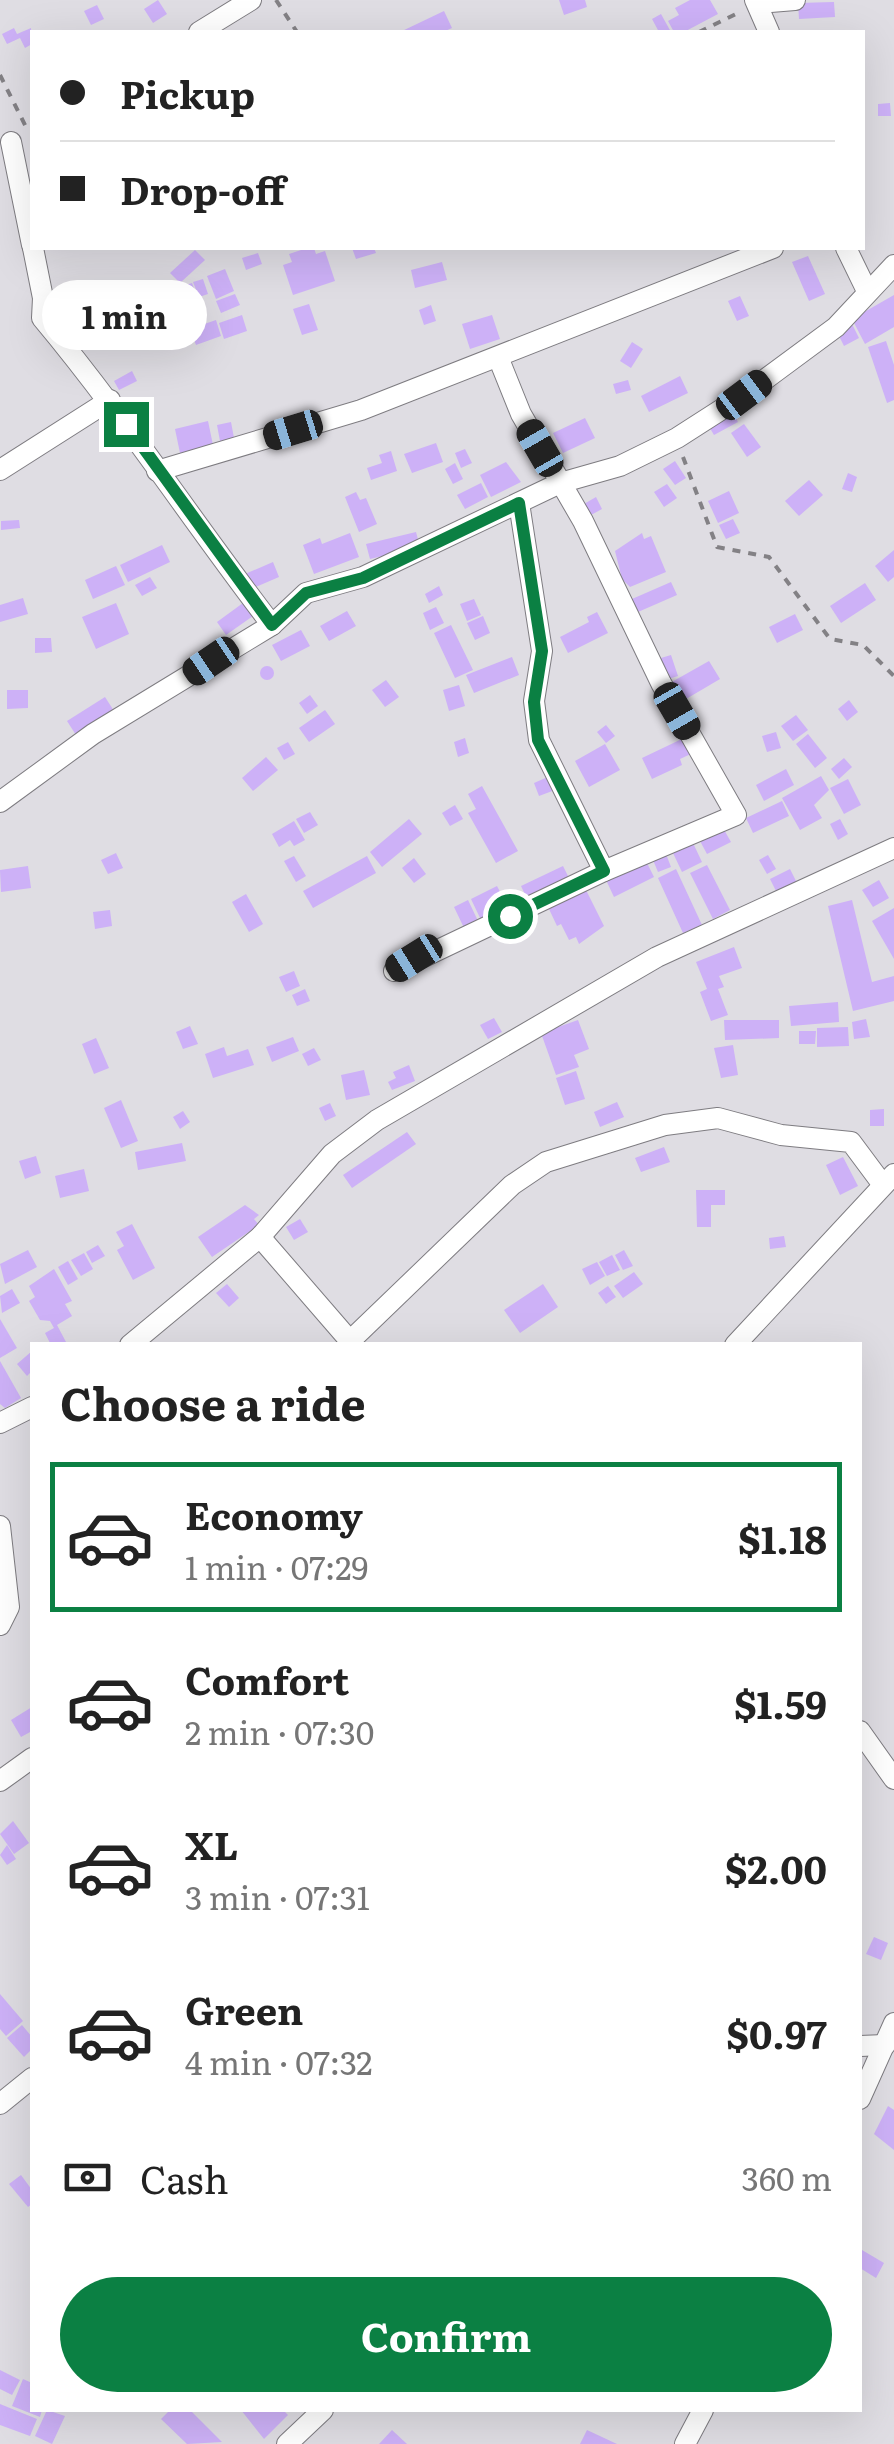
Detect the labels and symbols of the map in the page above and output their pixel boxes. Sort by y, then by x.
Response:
callout: 1 min [44,279,208,349]
car [711,365,777,425]
route end [104,402,149,447]
car [260,407,326,453]
car [512,415,568,481]
car [178,632,244,690]
car [649,678,705,744]
route start [488,894,533,939]
car [381,929,447,987]

